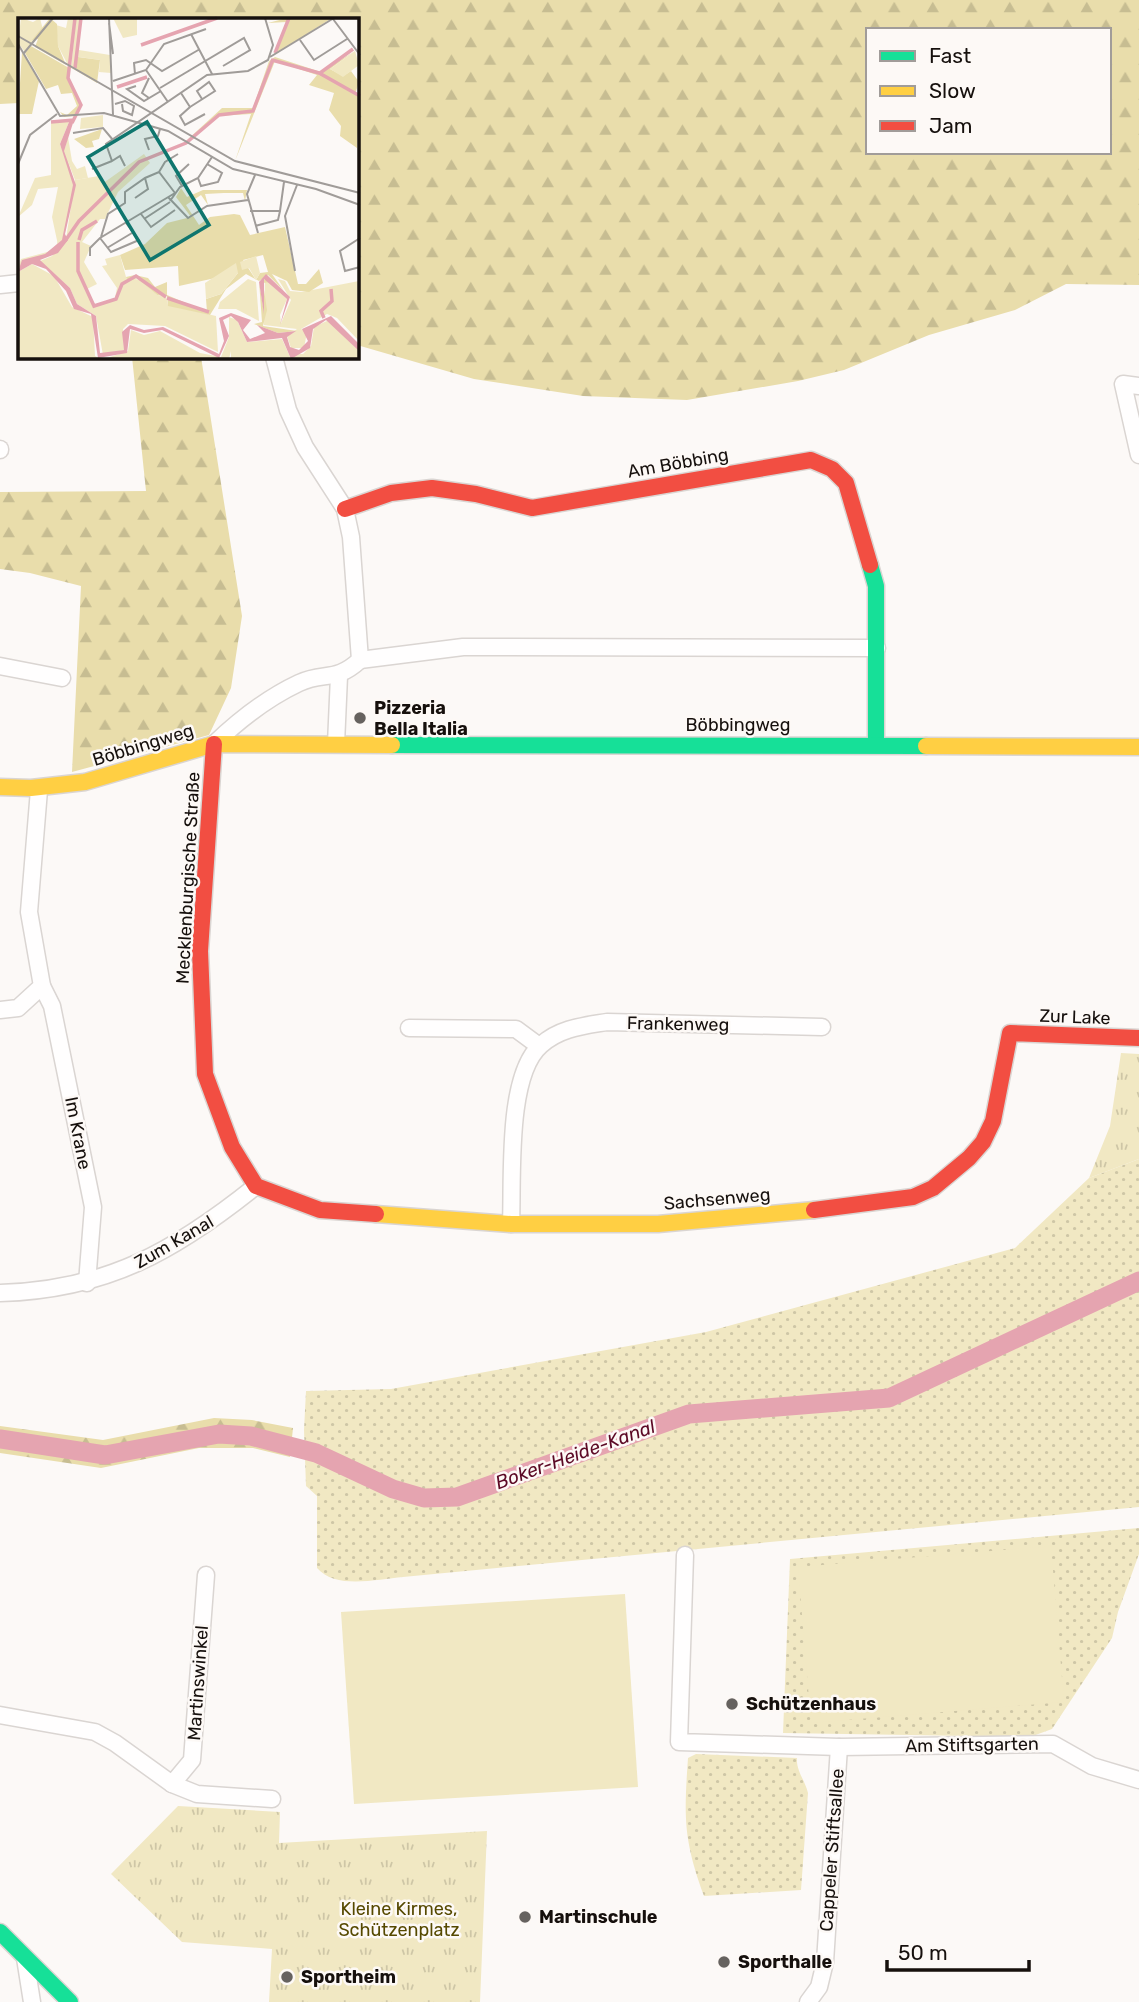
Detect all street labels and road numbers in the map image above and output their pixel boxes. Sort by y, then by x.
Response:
street label: Am Böbbing [626,443,730,483]
street label: Böbbingweg [686,714,790,736]
street label: Böbbingweg [90,719,196,771]
street label: Mecklenburgische Straße [171,771,205,985]
street label: Zur Lake [1039,1005,1111,1029]
street label: Frankenweg [627,1012,729,1036]
street label: Im Krane [60,1095,96,1171]
street label: Sachsenweg [663,1183,771,1215]
street label: Zum Kanal [131,1211,217,1273]
street label: Martinswinkel [183,1625,213,1741]
street label: Am Stiftsgarten [905,1733,1039,1757]
street label: Cappeler Stiftsallee [815,1768,849,1932]

